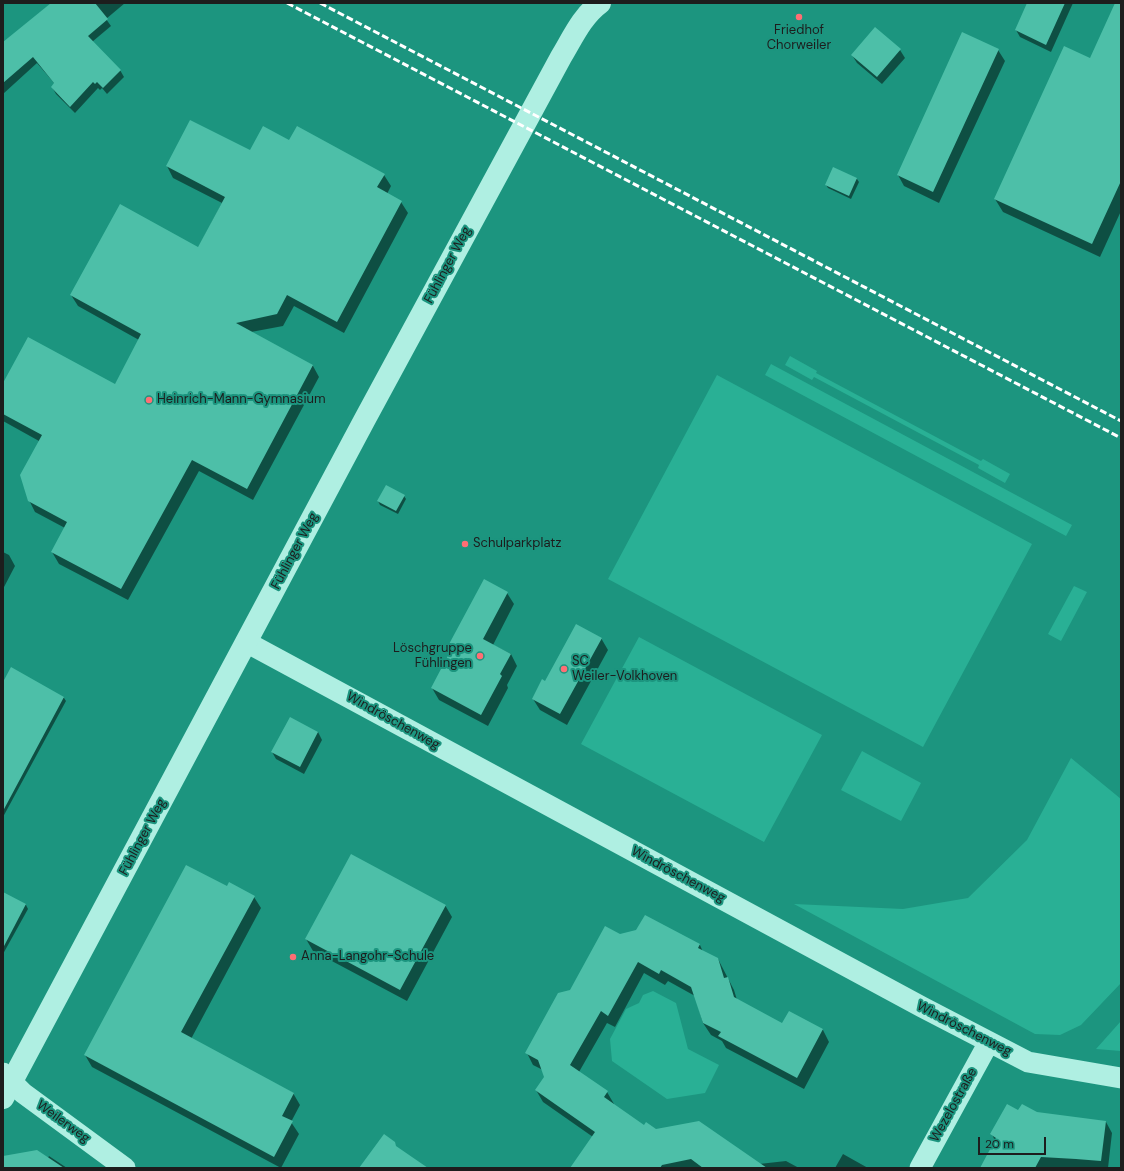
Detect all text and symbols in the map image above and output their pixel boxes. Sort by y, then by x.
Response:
marker: Friedhof Chorweiler [794,12,804,22]
place label: Friedhof Chorweiler [767,23,831,54]
street label: Fühlinger Weg [421,224,475,306]
place label: Heinrich-Mann-Gymnasium [157,392,326,408]
marker: Heinrich-Mann-Gymnasium [144,395,154,405]
street label: Fühlinger Weg [268,510,322,592]
place label: Schulparkplatz [473,536,561,552]
marker: Schulparkplatz [460,539,470,549]
place label: Löschgruppe Fühlingen [393,641,472,672]
marker: Löschgruppe Fühlingen [475,651,485,661]
place label: SC Weiler-Volkhoven [572,654,677,685]
marker: SC Weiler-Volkhoven [559,664,569,674]
street label: Windröschenweg [344,689,442,753]
street label: Fühlinger Weg [116,796,170,878]
street label: Windröschenweg [628,844,728,906]
place label: Anna-Langohr-Schule [301,949,434,965]
marker: Anna-Langohr-Schule [288,952,298,962]
street label: Windröschenweg [914,998,1014,1060]
street label: Wezelostraße [927,1065,981,1145]
street label: Weilerweg [33,1098,93,1146]
scale bar [980,1129,1048,1155]
text: 20 m [985,1136,1014,1152]

